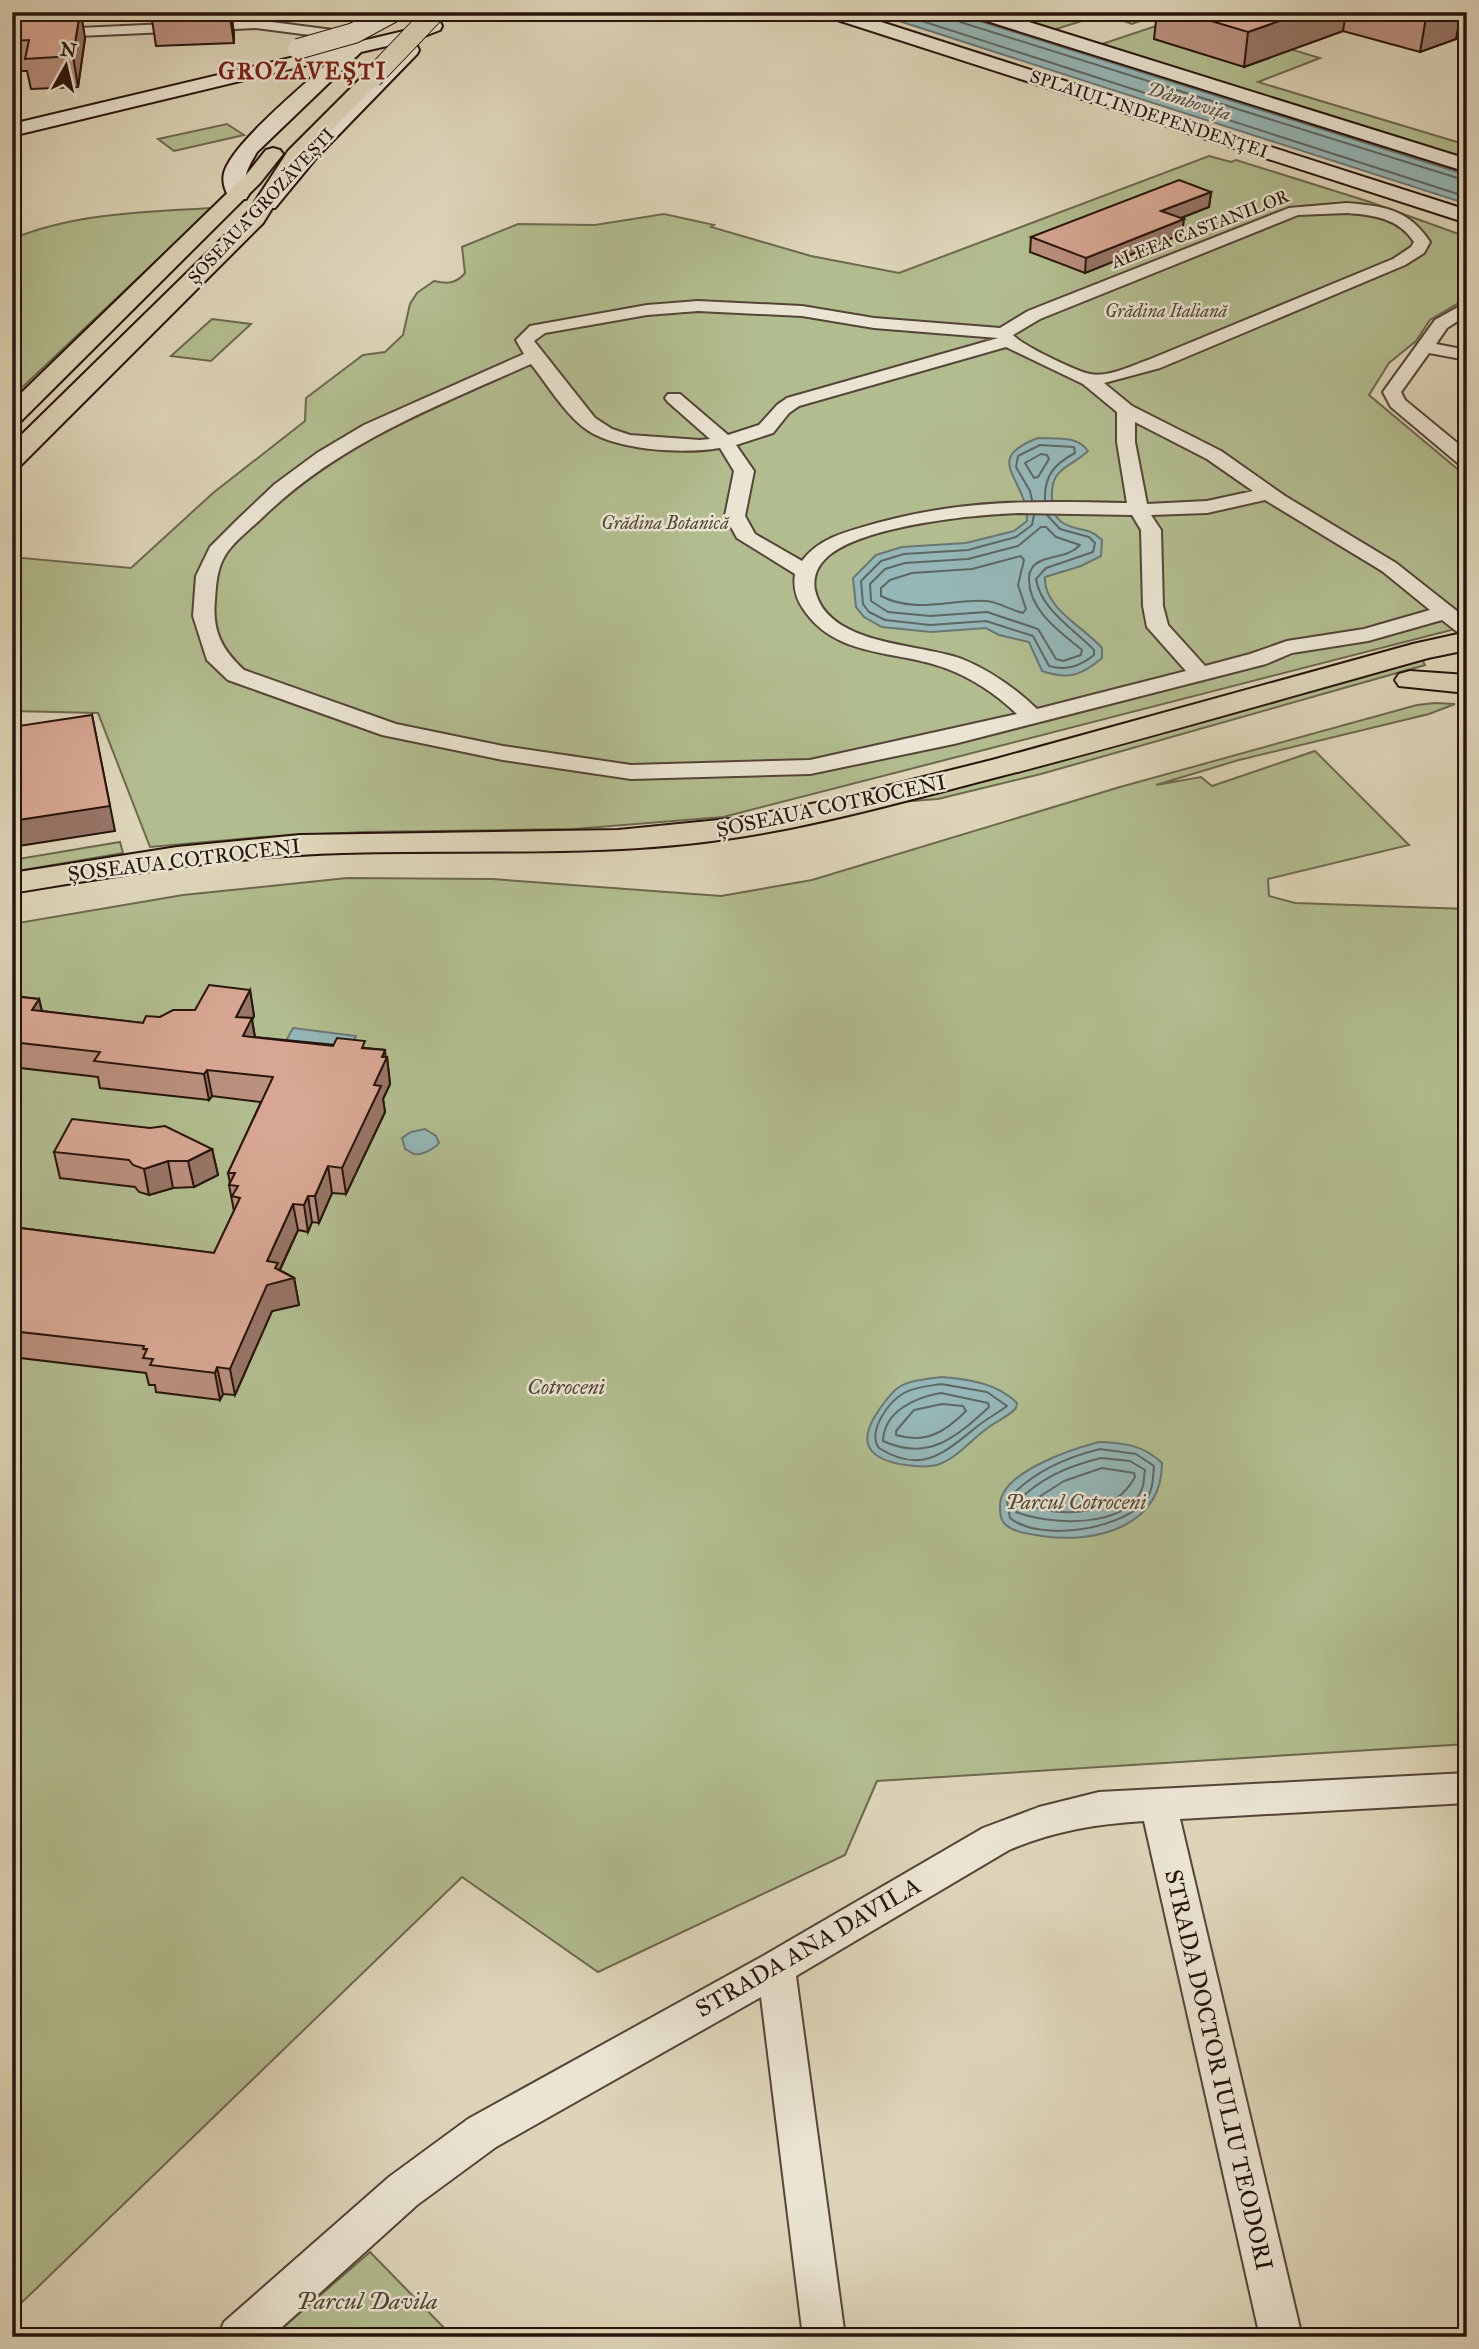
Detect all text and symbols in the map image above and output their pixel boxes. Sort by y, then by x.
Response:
north arrow [32,32,102,102]
text: N [59,37,78,62]
district label: GROZĂVEŞTI [218,57,388,86]
street label: SPLAIUL INDEPENDENȚEI [1027,65,1271,163]
water label: Dâmbovița [1144,77,1234,125]
street label: ȘOSEAUA GROZĂVEȘTI [183,123,339,289]
street label: ALEEA CASTANILOR [1107,184,1293,273]
park label: Grădina Italiană [1105,300,1229,322]
park label: Grădina Botanică [601,512,730,534]
street label: ȘOSEAUA COTROCENI [714,769,948,843]
street label: ȘOSEAUA COTROCENI [66,833,302,887]
park label: Cotroceni [527,1374,605,1400]
park label: Parcul Cotroceni [1006,1489,1146,1515]
street label: STRADA DOCTOR IULIU TEODORI [1158,1867,1280,2273]
street label: STRADA ANA DAVILA [690,1870,926,2024]
park label: Parcul Davila [296,2286,438,2316]

